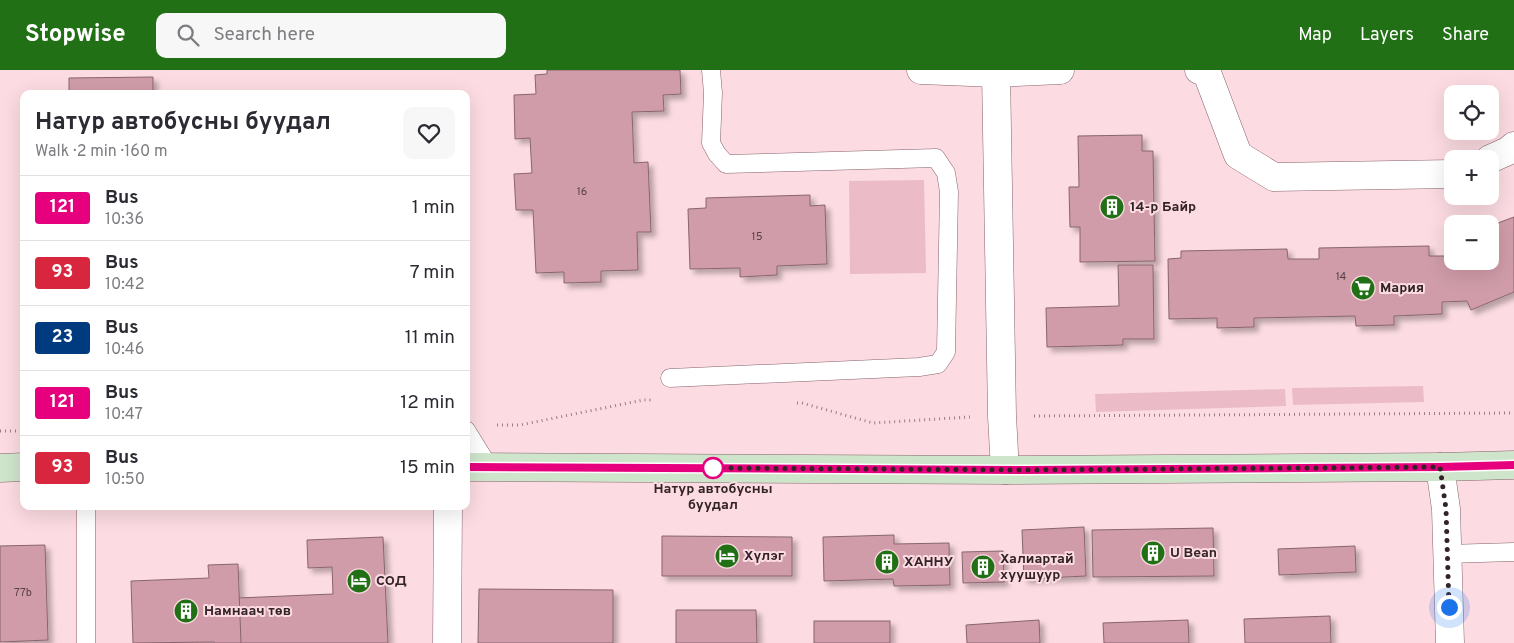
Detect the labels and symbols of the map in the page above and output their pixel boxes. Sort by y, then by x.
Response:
house number: 16 [577,185,587,199]
building icon: 14-р Байр [1099,194,1125,220]
place label: 14-р Байр [1130,199,1196,216]
house number: 15 [752,230,763,244]
house number: 14 [1336,270,1347,284]
supermarket icon: Мария [1350,275,1376,301]
place label: Мария [1380,280,1424,297]
marker: Натур автобусны буудал [702,457,724,479]
place label: Натур автобусны буудал [653,481,773,514]
building icon: U Bean [1140,540,1166,566]
hotel icon: Хүлэг [714,543,740,569]
place label: U Bean [1170,545,1217,562]
place label: Хүлэг [744,548,785,565]
building icon: ХАННУ [874,549,900,575]
place label: Халиартай хуушуур [1000,551,1074,584]
place label: ХАННУ [904,554,954,571]
building icon: Халиартай хуушуур [970,554,996,580]
hotel icon: СОД [346,568,372,594]
place label: СОД [376,573,407,590]
house number: 77b [14,586,32,600]
your location [1437,595,1462,620]
building icon: Намнаач төв [173,598,199,624]
place label: Намнаач төв [204,603,291,620]

